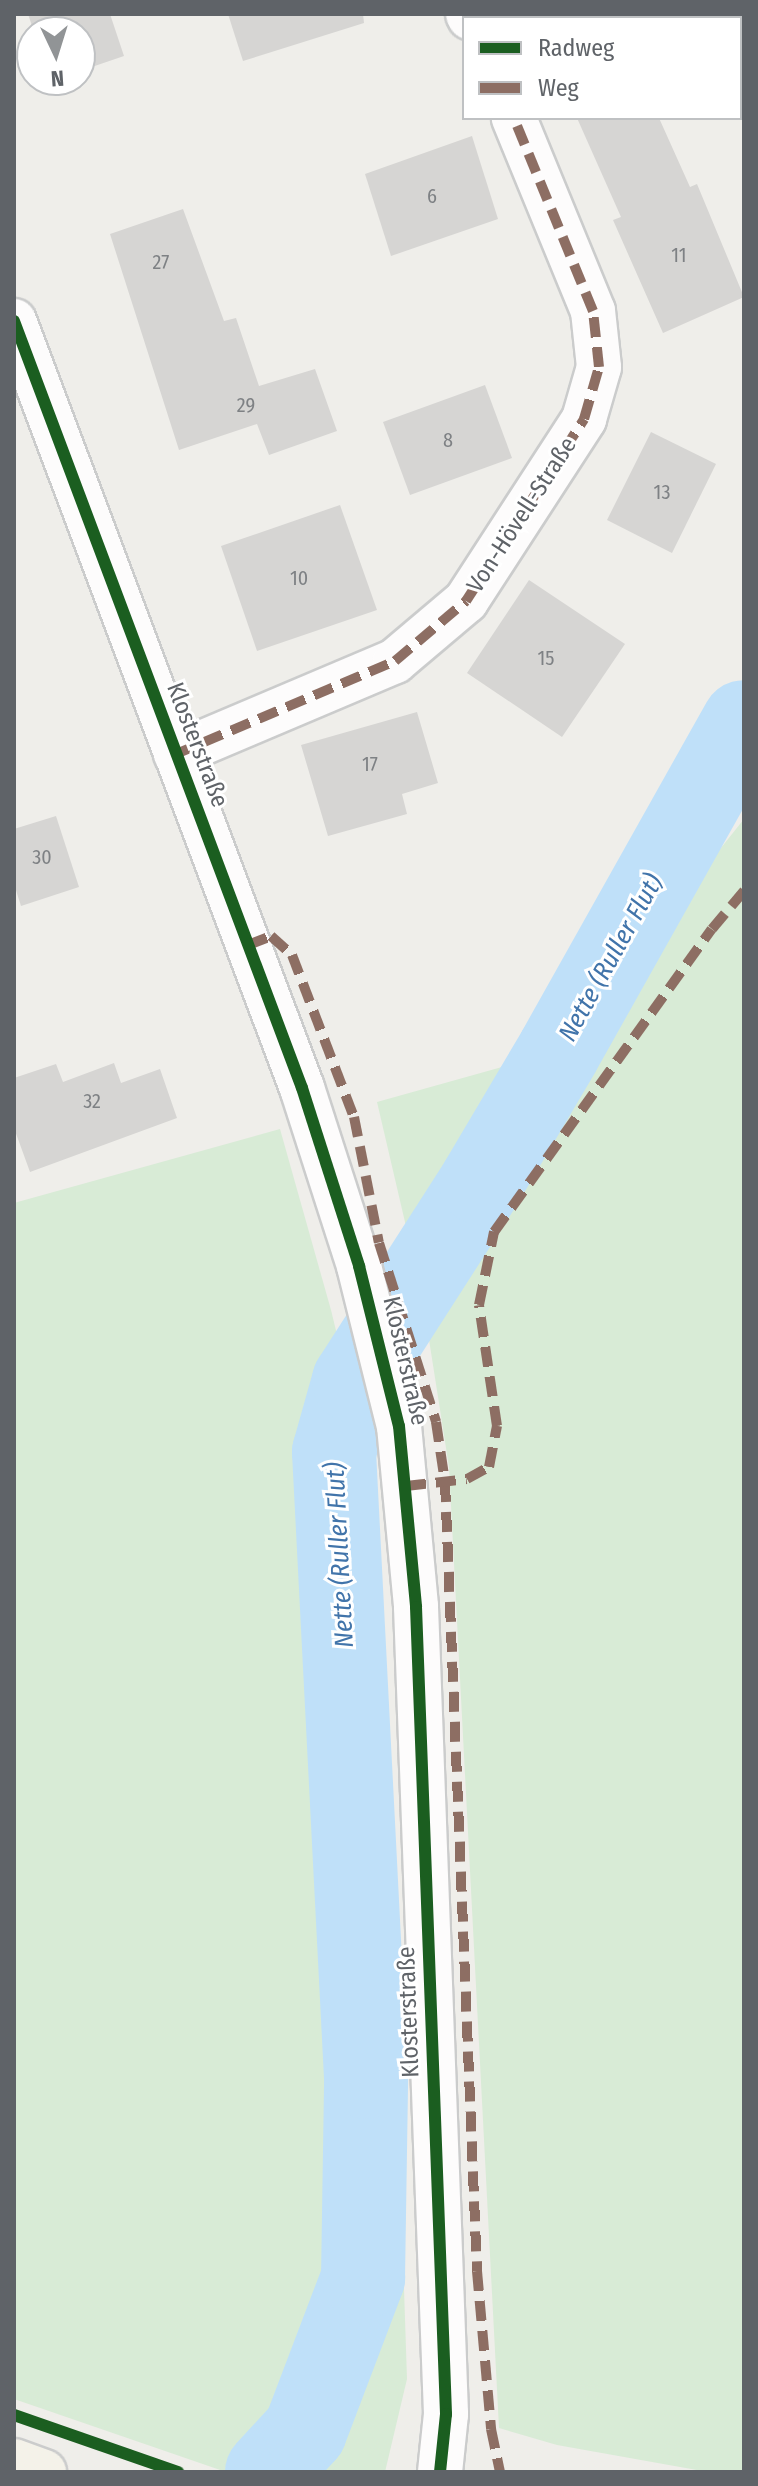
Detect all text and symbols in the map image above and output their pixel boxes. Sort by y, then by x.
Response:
north arrow [16,16,96,96]
legend [462,16,742,120]
text: Radweg [538,34,614,62]
text: N [50,65,65,92]
text: Weg [538,74,579,102]
house number: 6 [427,184,437,208]
house number: 11 [671,243,687,267]
house number: 27 [153,250,169,274]
house number: 29 [237,393,255,417]
house number: 8 [443,428,453,452]
street label: Von-Hövell-Straße [461,432,583,598]
house number: 13 [654,480,670,504]
house number: 10 [290,566,308,590]
house number: 15 [538,646,554,670]
street label: Klosterstraße [160,679,234,811]
house number: 17 [362,752,378,776]
house number: 30 [32,845,52,869]
water label: Nette (Ruller Flut) [552,869,670,1047]
house number: 32 [83,1089,101,1113]
street label: Klosterstraße [376,1294,434,1428]
water label: Nette (Ruller Flut) [320,1461,360,1649]
street label: Klosterstraße [392,1946,426,2078]

